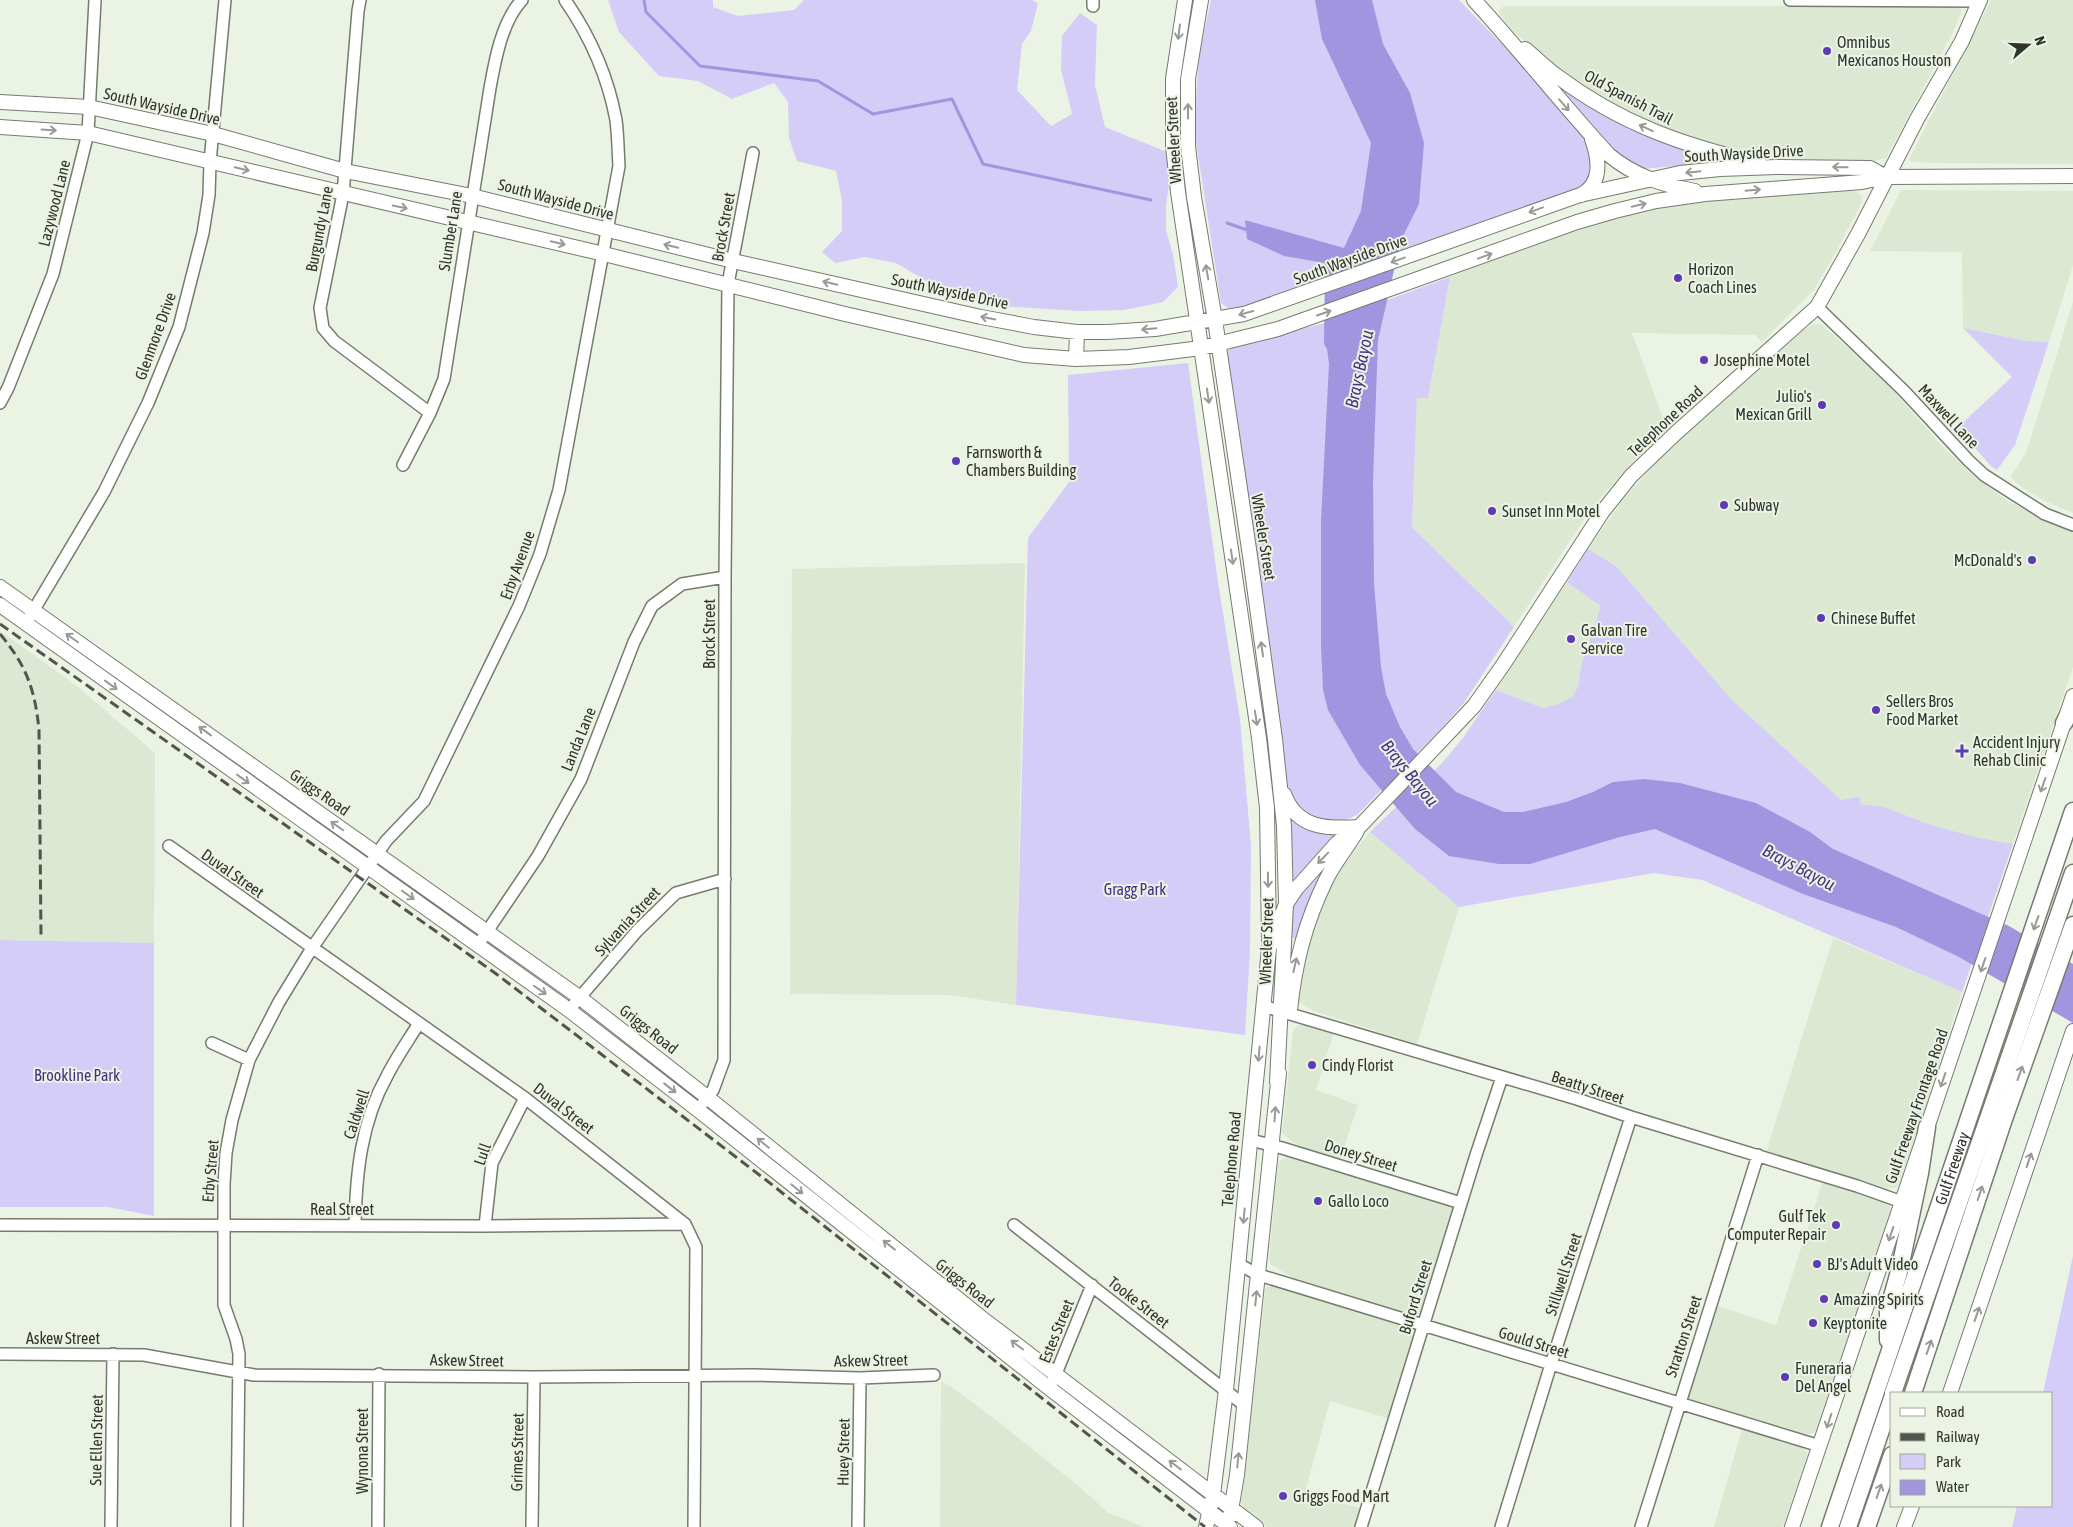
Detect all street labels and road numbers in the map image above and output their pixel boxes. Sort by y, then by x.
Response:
street label: Old Spanish Trail [1581,66,1677,129]
street label: South Wayside Drive [102,84,222,129]
street label: Wheeler Street [1162,96,1184,184]
street label: South Wayside Drive [1684,141,1804,166]
street label: Lazywood Lane [35,158,74,249]
street label: South Wayside Drive [496,175,616,224]
street label: Burgundy Lane [302,185,337,274]
street label: Slumber Lane [435,190,465,272]
street label: Brock Street [708,191,738,263]
street label: South Wayside Drive [1291,230,1409,289]
street label: South Wayside Drive [890,270,1010,313]
street label: Glenmore Drive [131,290,179,382]
street label: Maxwell Lane [1915,380,1983,452]
street label: Telephone Road [1624,382,1707,461]
street label: Wheeler Street [1248,493,1280,582]
street label: Erby Avenue [496,528,539,602]
street label: Brock Street [700,599,718,669]
street label: Landa Lane [557,704,599,774]
street label: Griggs Road [286,765,353,820]
street label: Duval Street [198,845,268,901]
street label: Sylvania Street [591,883,664,960]
street label: Wheeler Street [1255,897,1277,985]
street label: Griggs Road [616,1001,682,1058]
street label: Gulf Freeway Frontage Road [1880,1026,1952,1186]
street label: Beatty Street [1549,1067,1627,1108]
street label: Duval Street [530,1079,598,1138]
street label: Caldwell [339,1086,373,1141]
street label: Telephone Road [1218,1111,1245,1207]
street label: Gulf Freeway [1931,1130,1973,1208]
street label: Doney Street [1322,1135,1400,1176]
street label: Erby Street [198,1139,223,1203]
street label: Lull [470,1140,494,1168]
street label: Real Street [310,1200,375,1218]
street label: Stillwell Street [1541,1230,1585,1318]
street label: Griggs Road [932,1255,998,1312]
street label: Buford Street [1395,1257,1435,1336]
street label: Tooke Street [1105,1273,1173,1332]
street label: Stratton Street [1661,1293,1705,1379]
street label: Estes Street [1035,1296,1077,1365]
street label: Gould Street [1497,1323,1572,1361]
street label: Askew Street [26,1329,100,1347]
street label: Askew Street [430,1350,505,1370]
street label: Askew Street [834,1350,909,1370]
street label: Sue Ellen Street [86,1394,106,1486]
street label: Wynona Street [353,1408,372,1494]
street label: Grimes Street [507,1412,527,1491]
street label: Huey Street [833,1417,854,1486]

